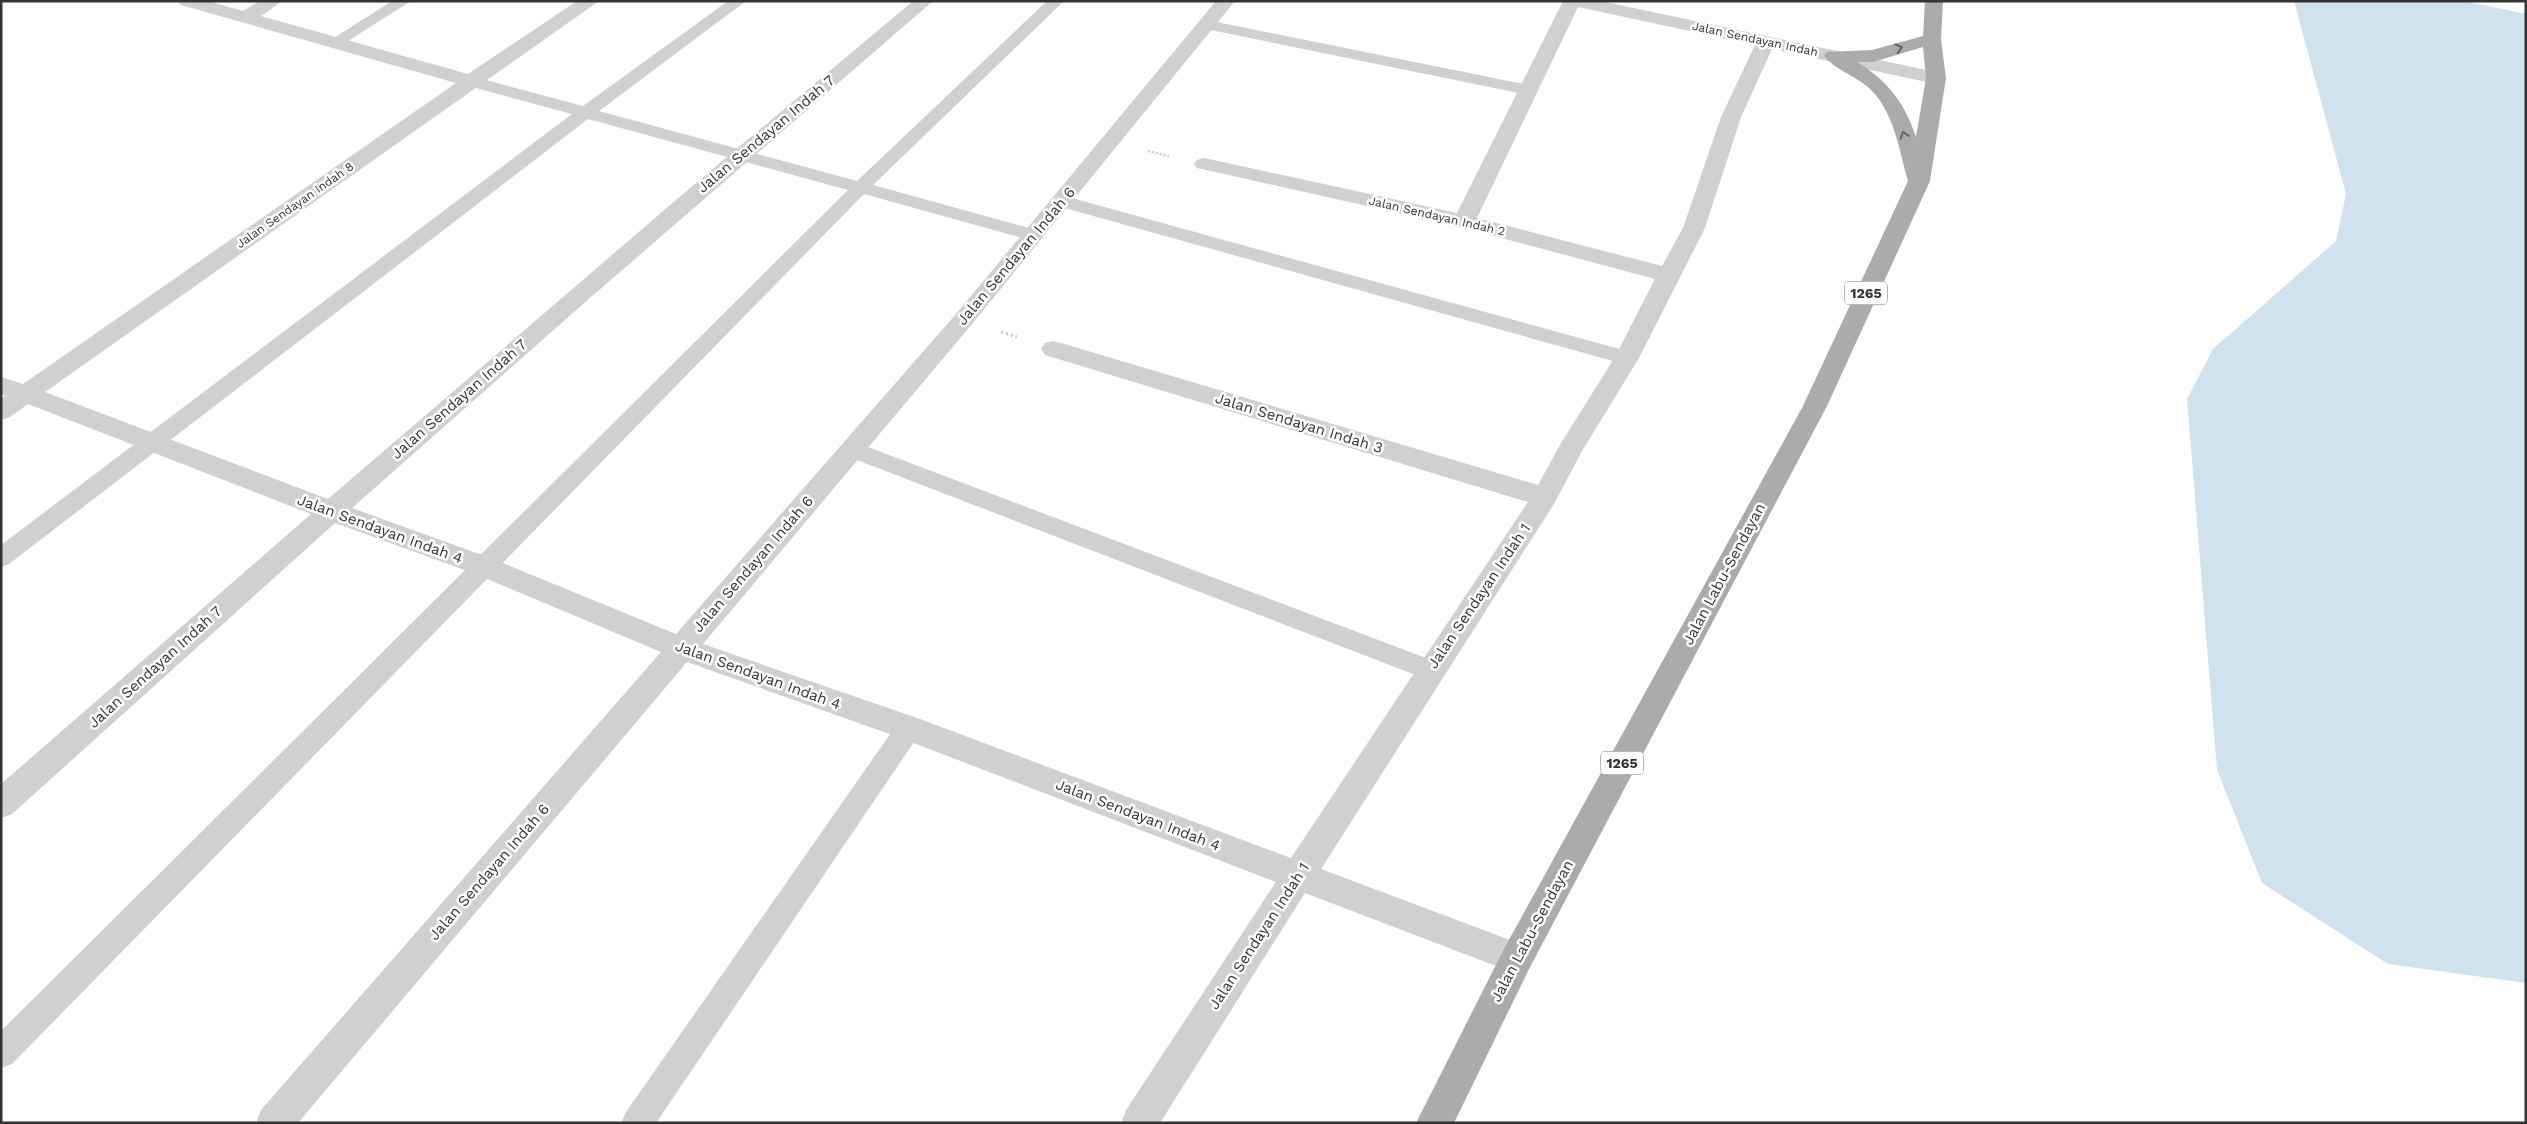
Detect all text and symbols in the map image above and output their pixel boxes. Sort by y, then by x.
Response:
street label: Jalan Sendayan Indah [1691,19,1819,59]
one-way arrow [1895,44,1903,54]
street label: Jalan Sendayan Indah 7 [694,71,838,197]
one-way arrow [1900,131,1910,140]
street label: Jalan Sendayan Indah 8 [234,159,356,251]
street label: Jalan Sendayan Indah 6 [953,183,1079,329]
street label: Jalan Sendayan Indah 2 [1367,193,1507,239]
road number: 1265 [1845,282,1887,304]
street label: Jalan Sendayan Indah 7 [388,335,530,463]
street label: Jalan Sendayan Indah 3 [1213,389,1385,457]
street label: Jalan Sendayan Indah 4 [295,491,465,567]
street label: Jalan Sendayan Indah 6 [689,492,817,636]
street label: Jalan Labu-Sendayan [1679,500,1769,648]
street label: Jalan Sendayan Indah 1 [1424,520,1534,672]
street label: Jalan Sendayan Indah 7 [85,602,225,732]
street label: Jalan Sendayan Indah 4 [673,637,843,713]
road number: 1265 [1601,751,1643,774]
street label: Jalan Sendayan Indah 4 [1053,775,1223,855]
street label: Jalan Sendayan Indah 6 [425,800,553,944]
street label: Jalan Labu-Sendayan [1487,857,1577,1005]
street label: Jalan Sendayan Indah 1 [1205,859,1313,1013]

